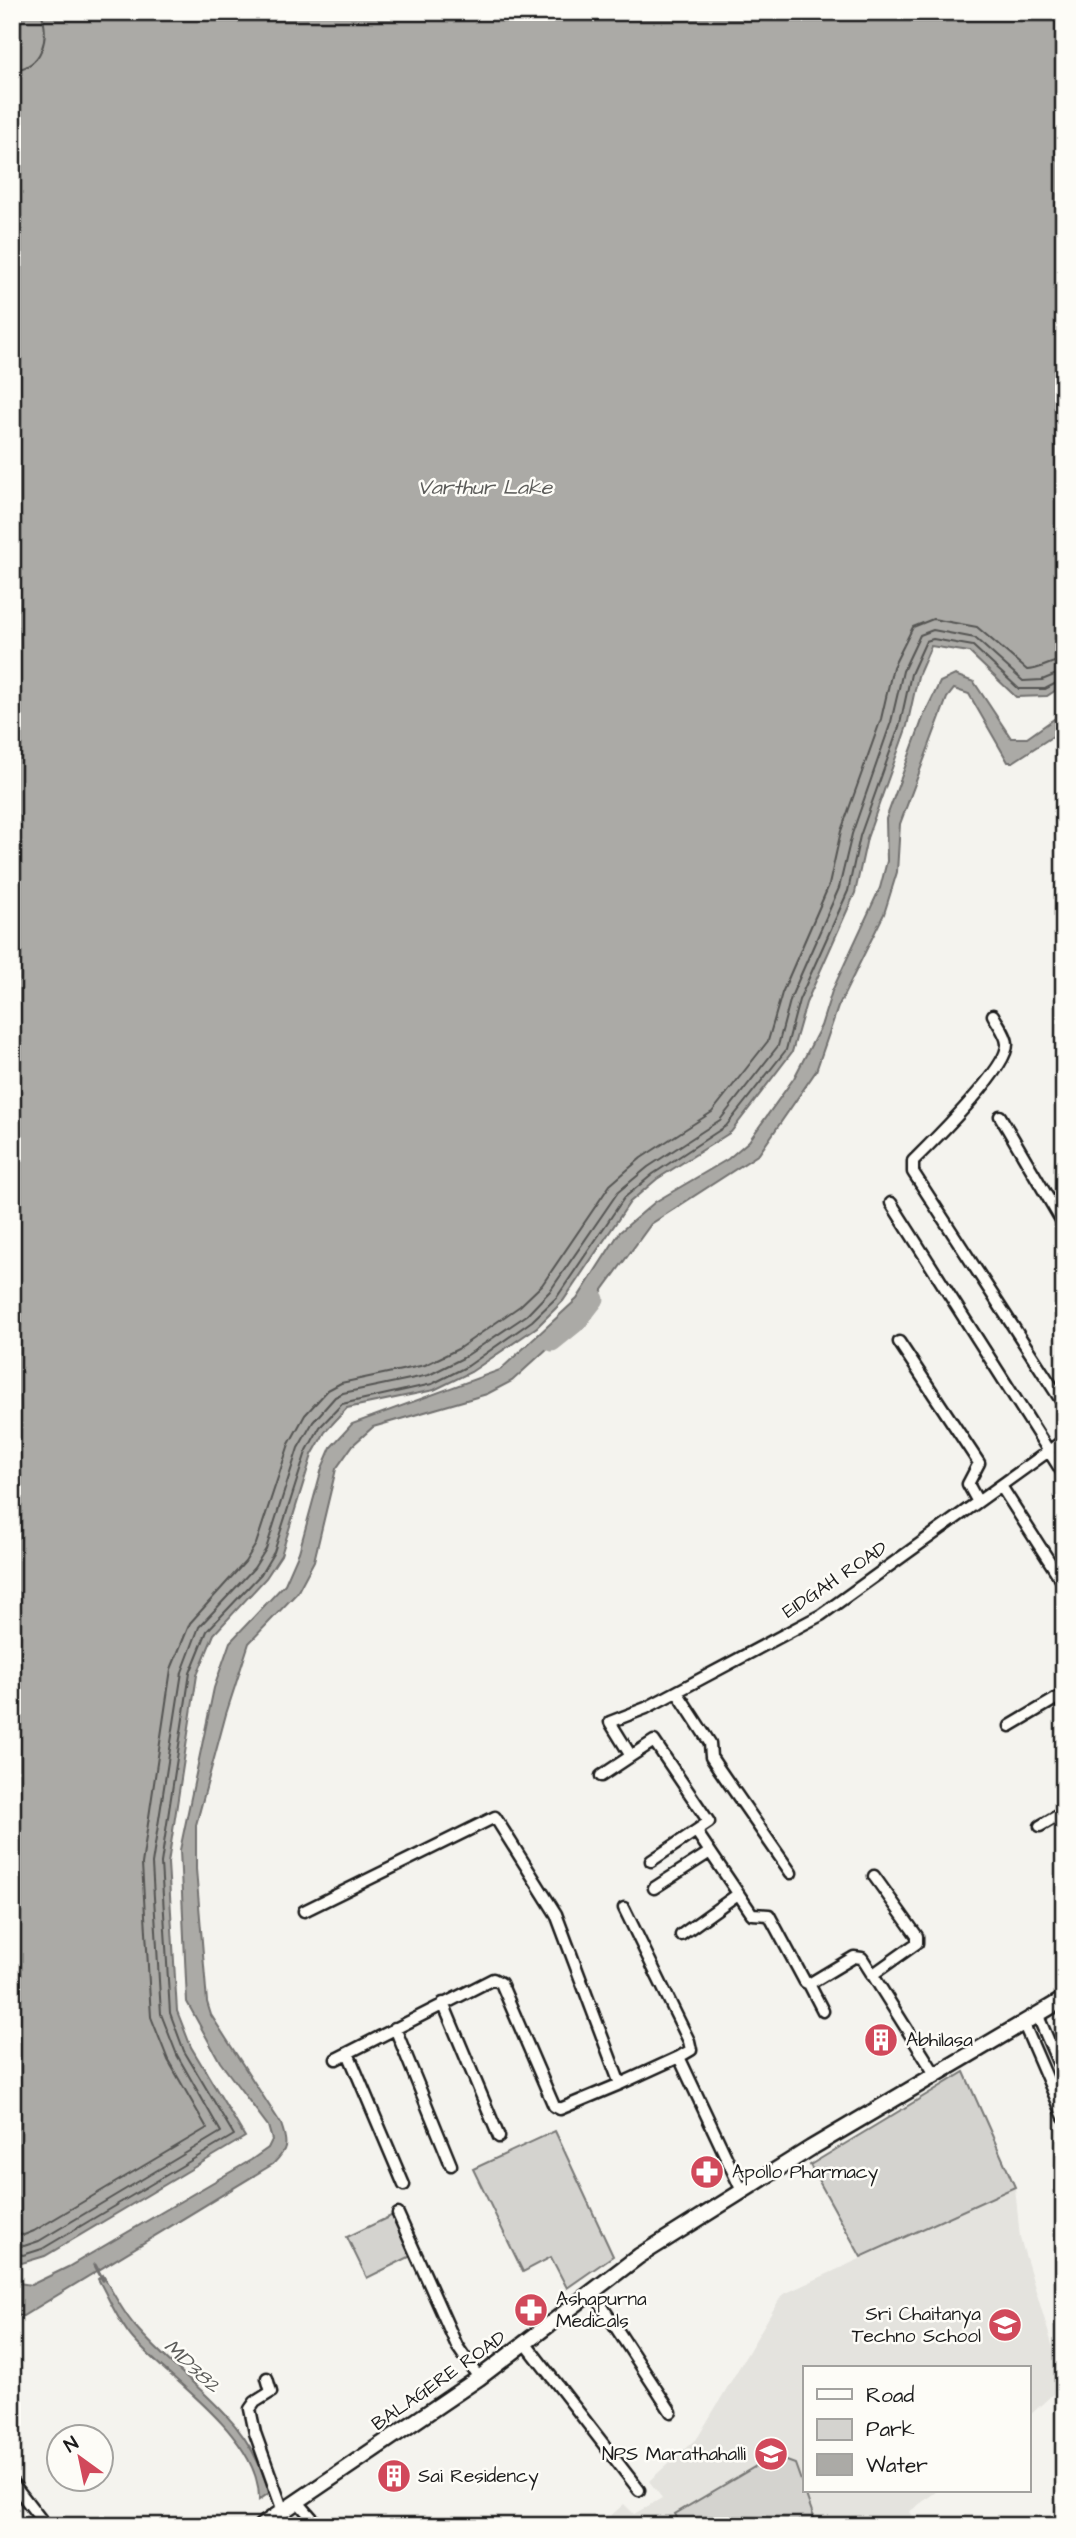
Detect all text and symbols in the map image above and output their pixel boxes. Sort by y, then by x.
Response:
water label: Varthur Lake [418,473,554,502]
street label: EIDGAH ROAD [777,1535,893,1625]
building icon: Abhilasa [862,2021,900,2059]
place label: Abhilasa [906,2027,973,2054]
pharmacy icon: Apollo Pharmacy [688,2153,726,2191]
place label: Apollo Pharmacy [732,2159,879,2187]
place label: Ashapurna Medicals [556,2286,647,2335]
pharmacy icon: Ashapurna Medicals [512,2291,550,2329]
place label: Sri Chaitanya Techno School [852,2301,981,2350]
school or university icon: Sri Chaitanya Techno School [986,2306,1024,2344]
street label: BALAGERE ROAD [366,2324,512,2438]
water label: MD382 [157,2332,227,2400]
legend [803,2366,1030,2492]
text: Road [866,2381,914,2410]
text: Park [866,2415,915,2444]
north arrow [46,2422,116,2492]
text: N [59,2430,84,2460]
school or university icon: NPS Marathahalli [752,2435,790,2473]
place label: NPS Marathahalli [602,2441,746,2468]
text: Water [866,2451,928,2480]
building icon: Sai Residency [375,2457,413,2495]
place label: Sai Residency [418,2463,539,2491]

